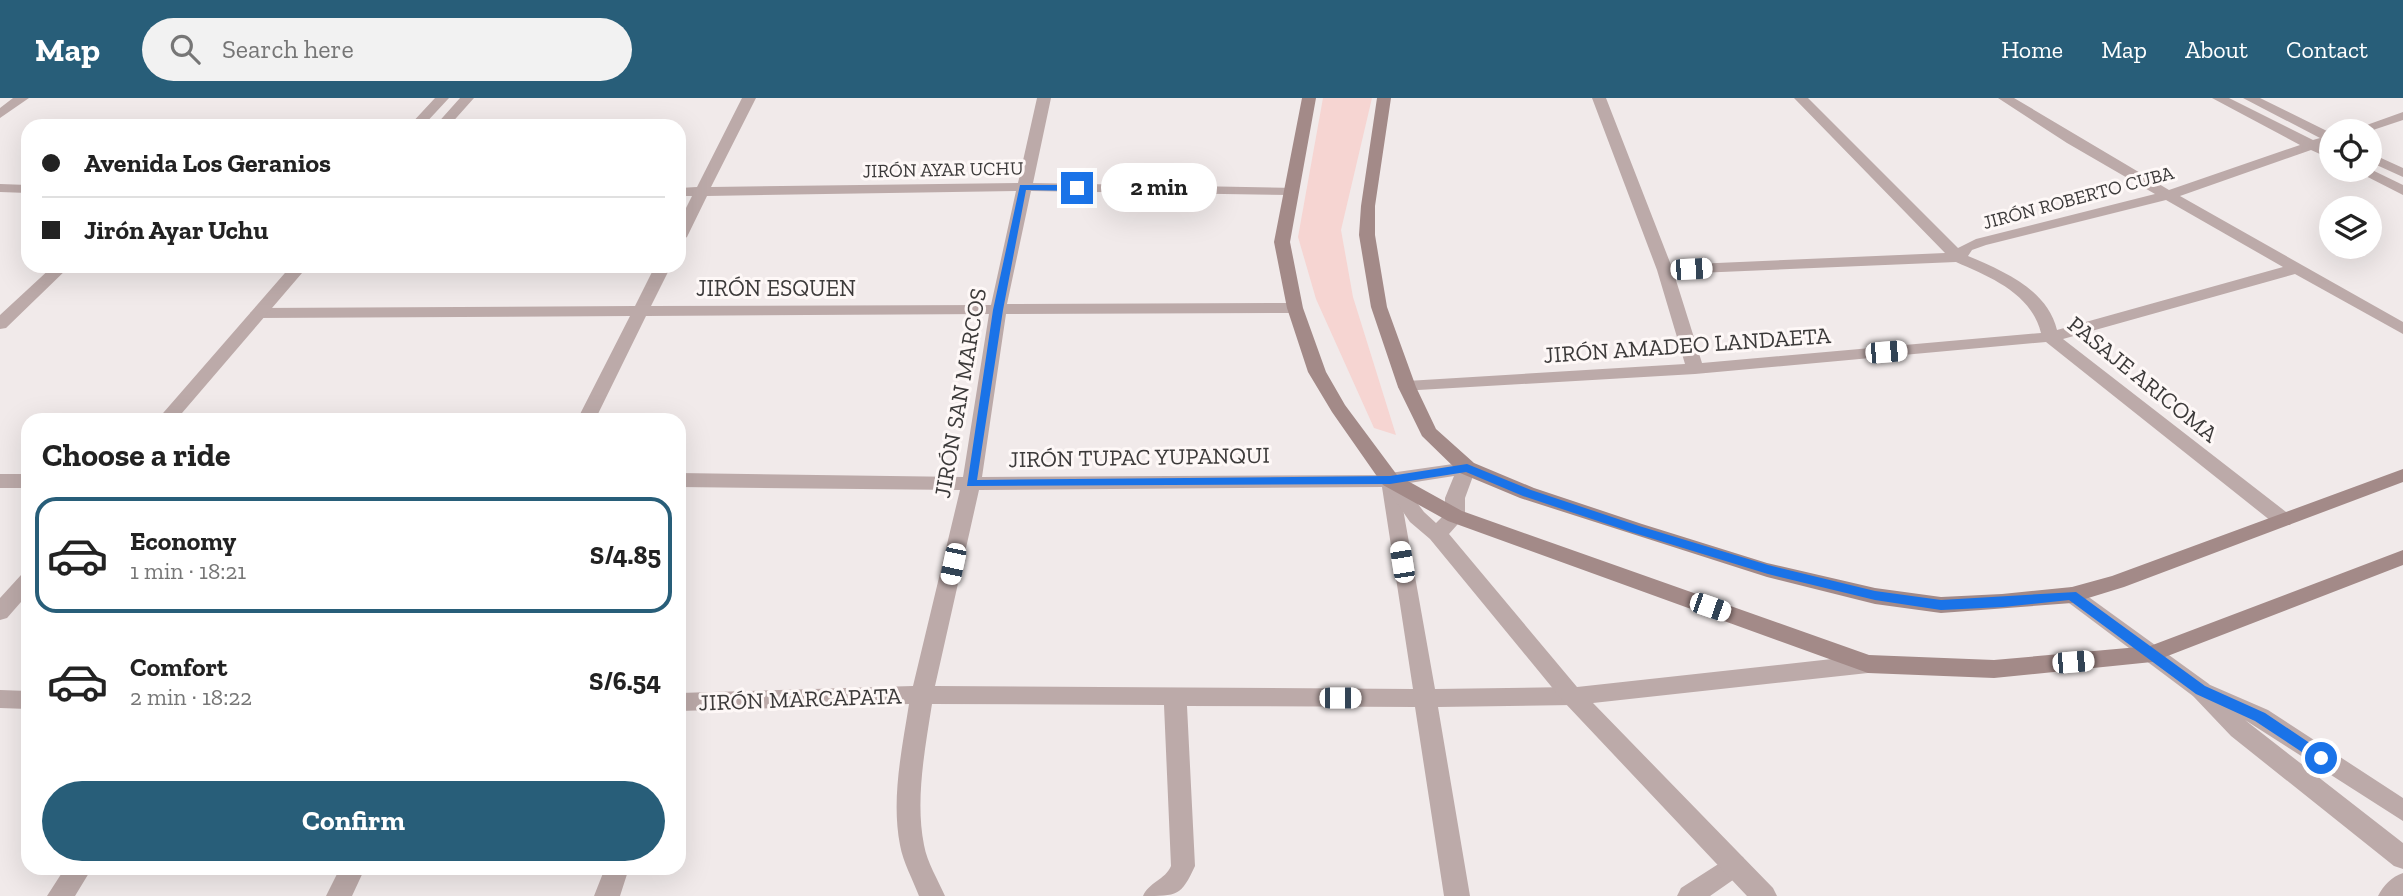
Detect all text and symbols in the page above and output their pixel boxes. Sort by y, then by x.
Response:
search box [142,18,632,81]
text: Map [35,30,100,69]
icon: search [166,30,204,68]
text: Search here [222,33,354,65]
text: Home [2001,35,2063,64]
text: Map [2101,35,2147,64]
text: About [2185,35,2248,64]
text: Contact [2286,35,2368,64]
map controls [2319,119,2382,259]
button: locate [2319,119,2382,182]
text: Avenida Los Geranios [84,147,331,179]
street label: JIRÓN AYAR UCHU [862,157,1024,182]
street label: JIRÓN ROBERTO CUBA [1980,161,2177,234]
callout: 2 min [1102,164,1217,212]
route end [1061,172,1093,204]
text: 2 min [1130,173,1188,201]
button: layers [2319,196,2382,259]
text: Jirón Ayar Uchu [84,214,268,246]
car [1670,257,1713,281]
street label: JIRÓN ESQUEN [696,274,856,302]
street label: JIRÓN SAN MARCOS [928,286,992,500]
street label: PASAJE ARICOMA [2062,310,2225,449]
street label: JIRÓN AMADEO LANDAETA [1543,321,1833,369]
car [1865,340,1908,364]
text: Choose a ride [42,436,230,474]
street label: JIRÓN TUPAC YUPANQUI [1008,441,1270,473]
icon: car [46,524,109,587]
text: Economy [130,525,236,557]
text: S/4.85 [590,539,661,571]
car [1389,540,1416,584]
car [939,541,968,587]
text: 1 min · 18:21 [130,557,246,585]
car [1687,590,1734,624]
icon: car [46,650,109,713]
car [2052,650,2095,674]
text: Comfort [130,651,227,683]
text: S/6.54 [589,665,661,697]
street label: JIRÓN MARCAPATA [698,681,903,717]
text: 2 min · 18:22 [130,683,252,711]
car [1320,688,1362,709]
route start [2305,742,2337,774]
button: Confirm [42,781,665,861]

